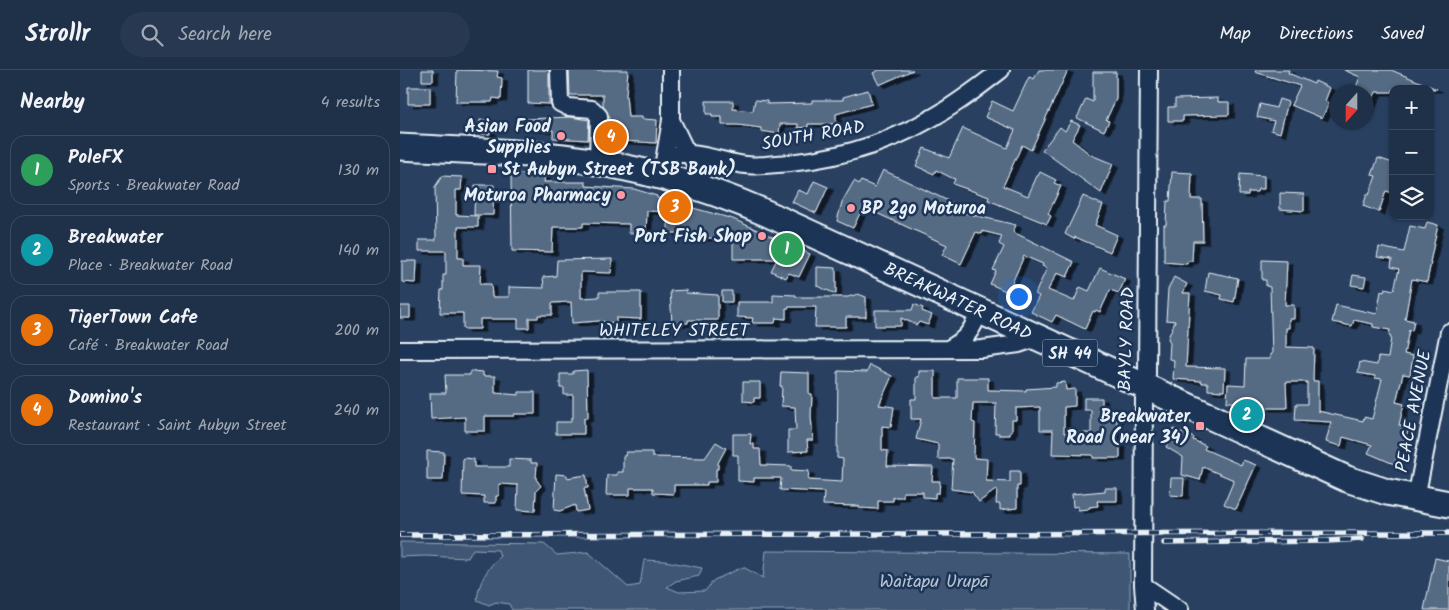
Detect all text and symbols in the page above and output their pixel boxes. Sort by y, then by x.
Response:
search box [120,12,470,57]
text: Strollr [25,15,90,54]
text: Search here [178,20,272,50]
text: Map [1219,20,1251,49]
text: Directions [1279,20,1353,49]
text: Saved [1381,20,1424,49]
icon: search [138,21,166,49]
north arrow [1329,85,1374,130]
map controls [1389,85,1434,220]
button: + [1389,85,1434,130]
text: Nearby [20,86,85,119]
text: 4 results [321,90,380,115]
place label: Asian Food Supplies [465,113,552,163]
street label: SOUTH ROAD [759,113,868,160]
pin: 4 [595,118,627,156]
marker: Asian Food Supplies [555,130,567,142]
button: − [1389,130,1434,175]
text: PoleFX [68,143,123,173]
place label: St Aubyn Street (TSB Bank) [502,156,736,185]
text: 1 [35,158,39,183]
text: 130 m [338,158,379,183]
marker: St Aubyn Street (TSB Bank) [486,163,498,175]
text: Sports · Breakwater Road [68,173,239,198]
button: layers [1389,175,1434,220]
place label: Moturoa Pharmacy [464,182,612,211]
pin: 3 [659,188,691,226]
marker: Moturoa Pharmacy [615,189,627,201]
place label: BP 2go Moturoa [861,195,986,224]
marker: BP 2go Moturoa [845,202,857,214]
text: Breakwater [68,223,163,253]
place label: Port Fish Shop [634,223,752,252]
marker: Port Fish Shop [756,230,768,242]
pin: 1 [771,230,803,268]
text: 2 [32,238,42,263]
text: 140 m [338,238,379,263]
text: Place · Breakwater Road [68,253,232,278]
street label: BREAKWATER ROAD [878,255,1037,350]
your location [1006,284,1032,310]
street label: BAYLY ROAD [1111,286,1144,392]
text: TigerTown Cafe [68,303,198,333]
street label: WHITELEY STREET [599,317,750,346]
text: 3 [33,318,41,343]
text: 200 m [335,318,379,343]
text: Café · Breakwater Road [68,333,228,358]
road number: SH 44 [1042,340,1098,366]
street label: PEACE AVENUE [1388,347,1441,475]
text: Domino's [68,383,142,413]
pin: 2 [1231,396,1263,434]
text: 4 [33,398,41,423]
text: 240 m [334,398,379,423]
place label: Breakwater Road (near 34) [1066,403,1191,453]
text: Restaurant · Saint Aubyn Street [68,413,287,438]
marker: Breakwater Road (near 34) [1194,420,1206,432]
park label: Waitapu Urupā [879,568,990,597]

